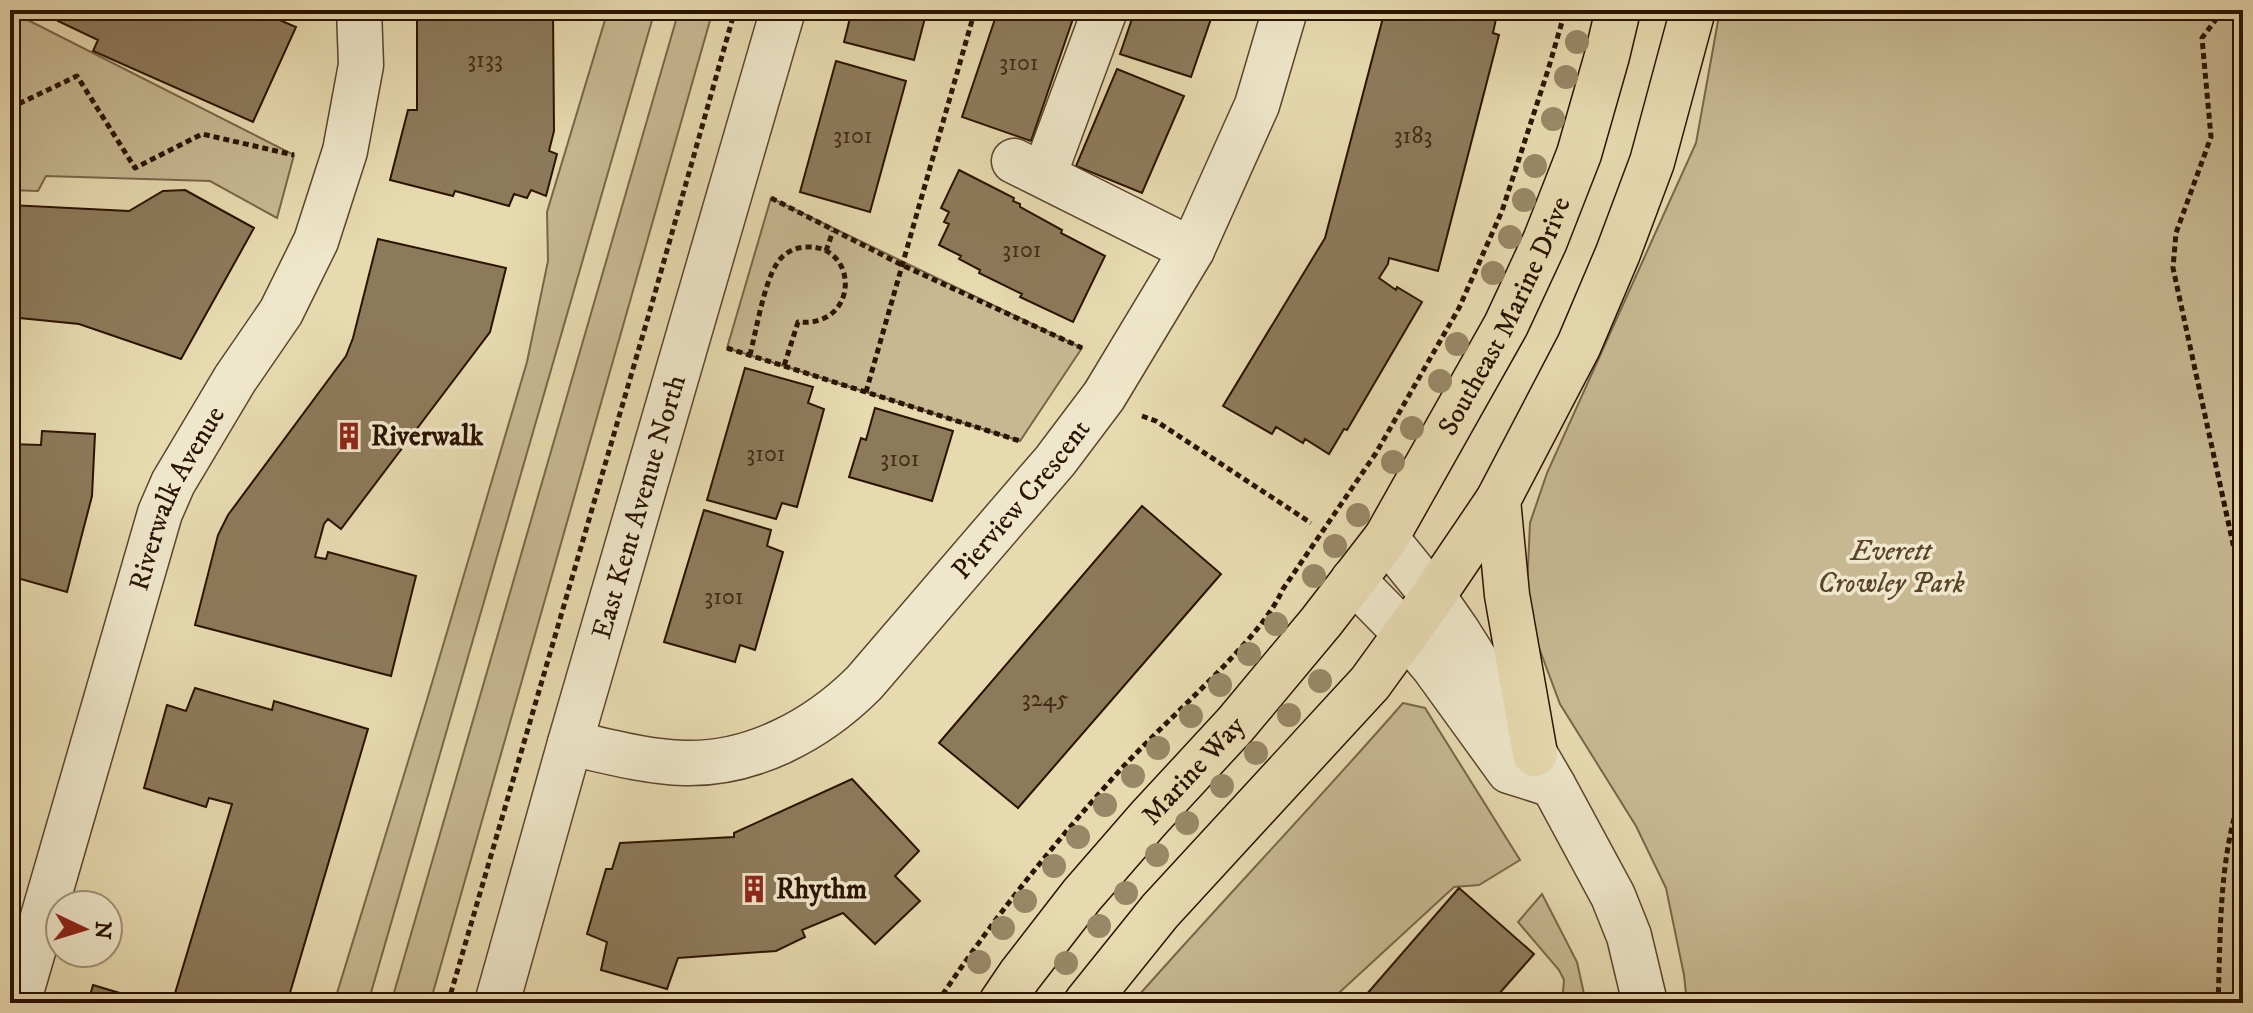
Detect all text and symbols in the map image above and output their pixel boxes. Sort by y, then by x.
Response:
house number: 3133 [467,45,503,75]
house number: 3101 [999,48,1039,78]
house number: 3101 [833,121,873,151]
house number: 3183 [1394,121,1432,151]
street label: Southeast Marine Drive [1430,192,1578,442]
house number: 3101 [1002,235,1042,265]
street label: East Kent Avenue North [584,370,694,643]
street label: Riverwalk Avenue [121,400,232,595]
street label: Pierview Crescent [944,412,1098,586]
place label: Riverwalk [371,419,485,454]
building icon: Riverwalk [334,421,364,451]
house number: 3101 [746,439,786,469]
house number: 3101 [880,444,920,474]
park label: Everett Crowley Park [1817,534,1965,601]
house number: 3101 [704,582,744,612]
house number: 3245 [1022,684,1068,714]
street label: Marine Way [1134,708,1253,832]
place label: Rhythm [776,872,867,907]
building icon: Rhythm [739,874,769,904]
north arrow [44,889,124,969]
text: N [88,920,117,940]

